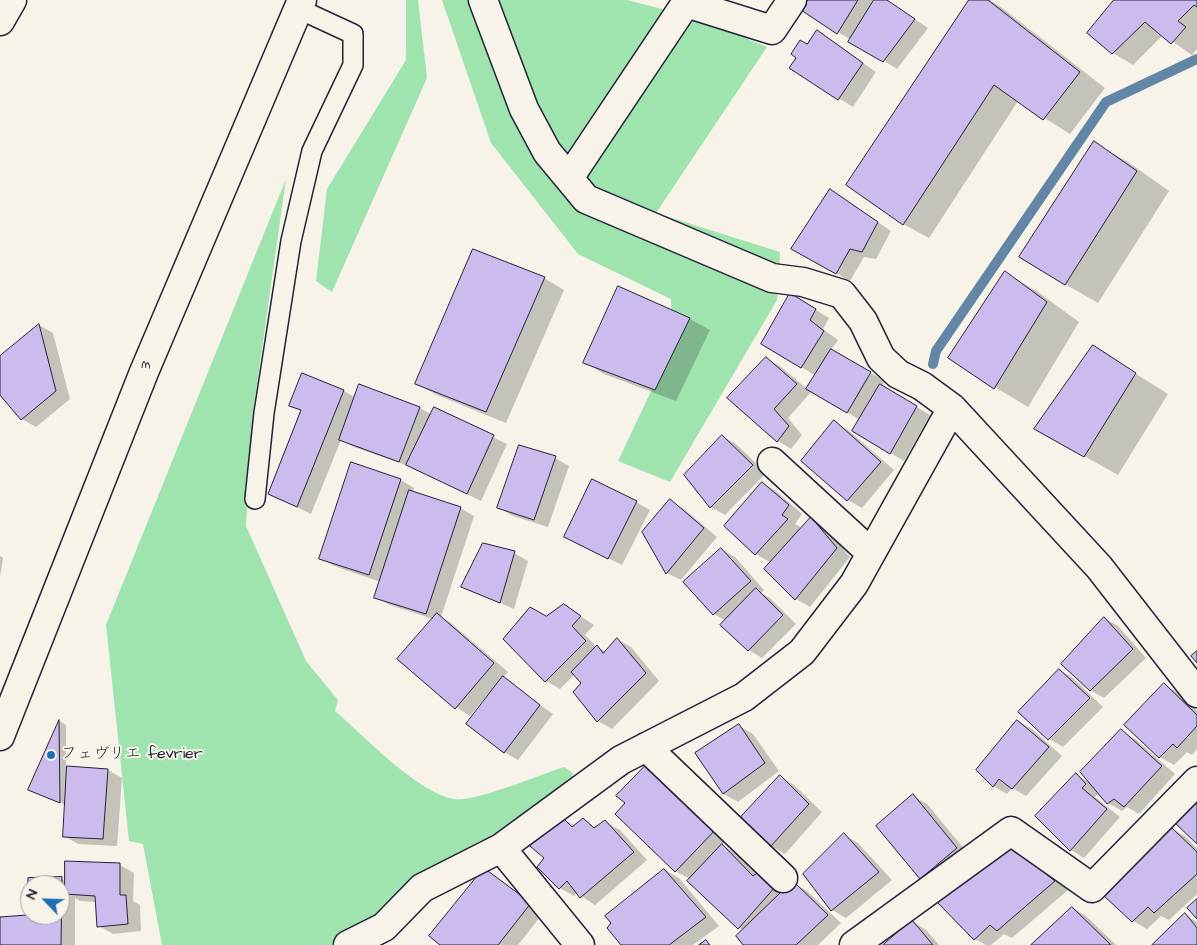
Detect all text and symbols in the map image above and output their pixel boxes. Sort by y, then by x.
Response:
street label: 3 [137,359,157,373]
place label: フェヴリエ fevrier [61,745,203,765]
marker: フェヴリエ fevrier [45,749,57,761]
north arrow [20,875,70,925]
text: N [21,886,43,902]

